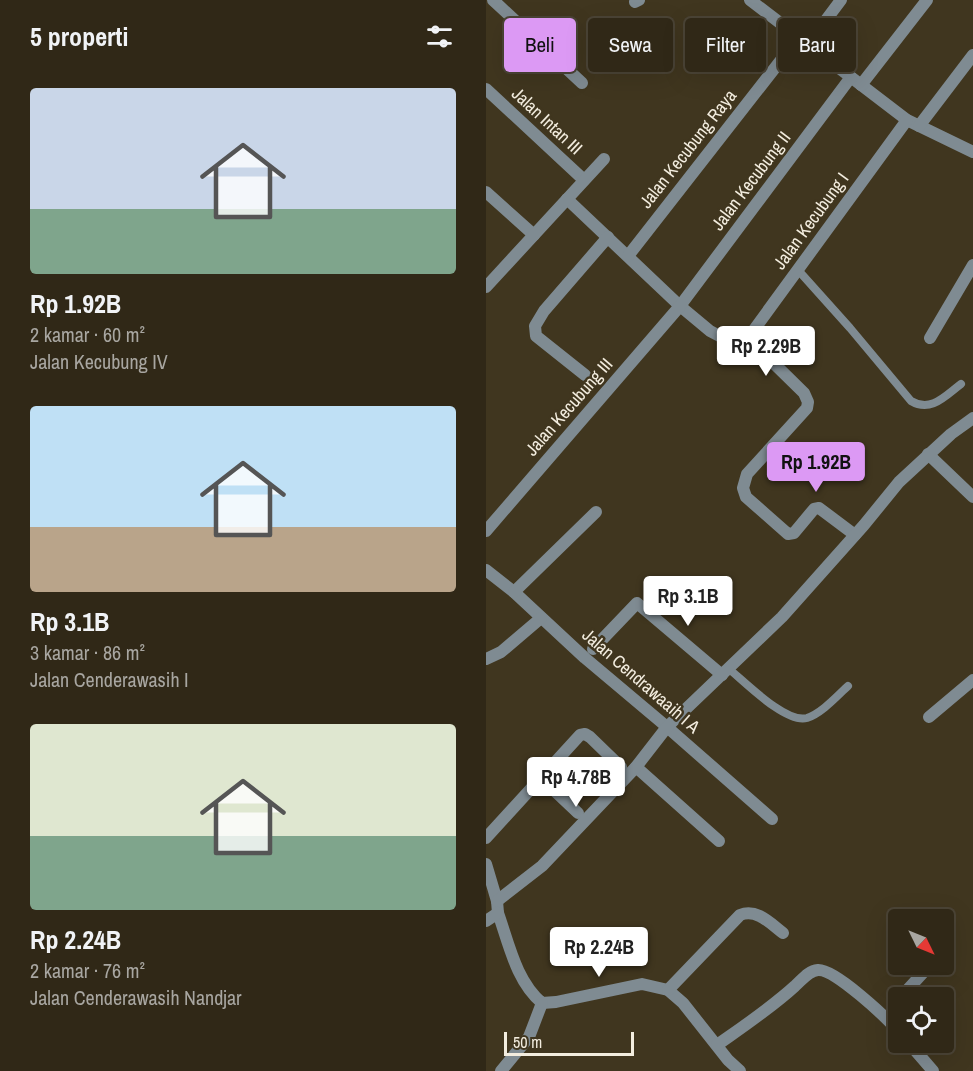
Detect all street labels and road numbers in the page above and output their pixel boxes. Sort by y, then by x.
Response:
street label: Jalan Intan III [506,81,588,160]
street label: Jalan Kecubung Raya [633,84,742,213]
street label: Jalan Kecubung II [705,126,796,235]
street label: Jalan Kecubung I [767,167,854,274]
street label: Jalan Kecubung III [519,352,618,461]
street label: Jalan Cendrawaaih I A [577,622,706,739]

